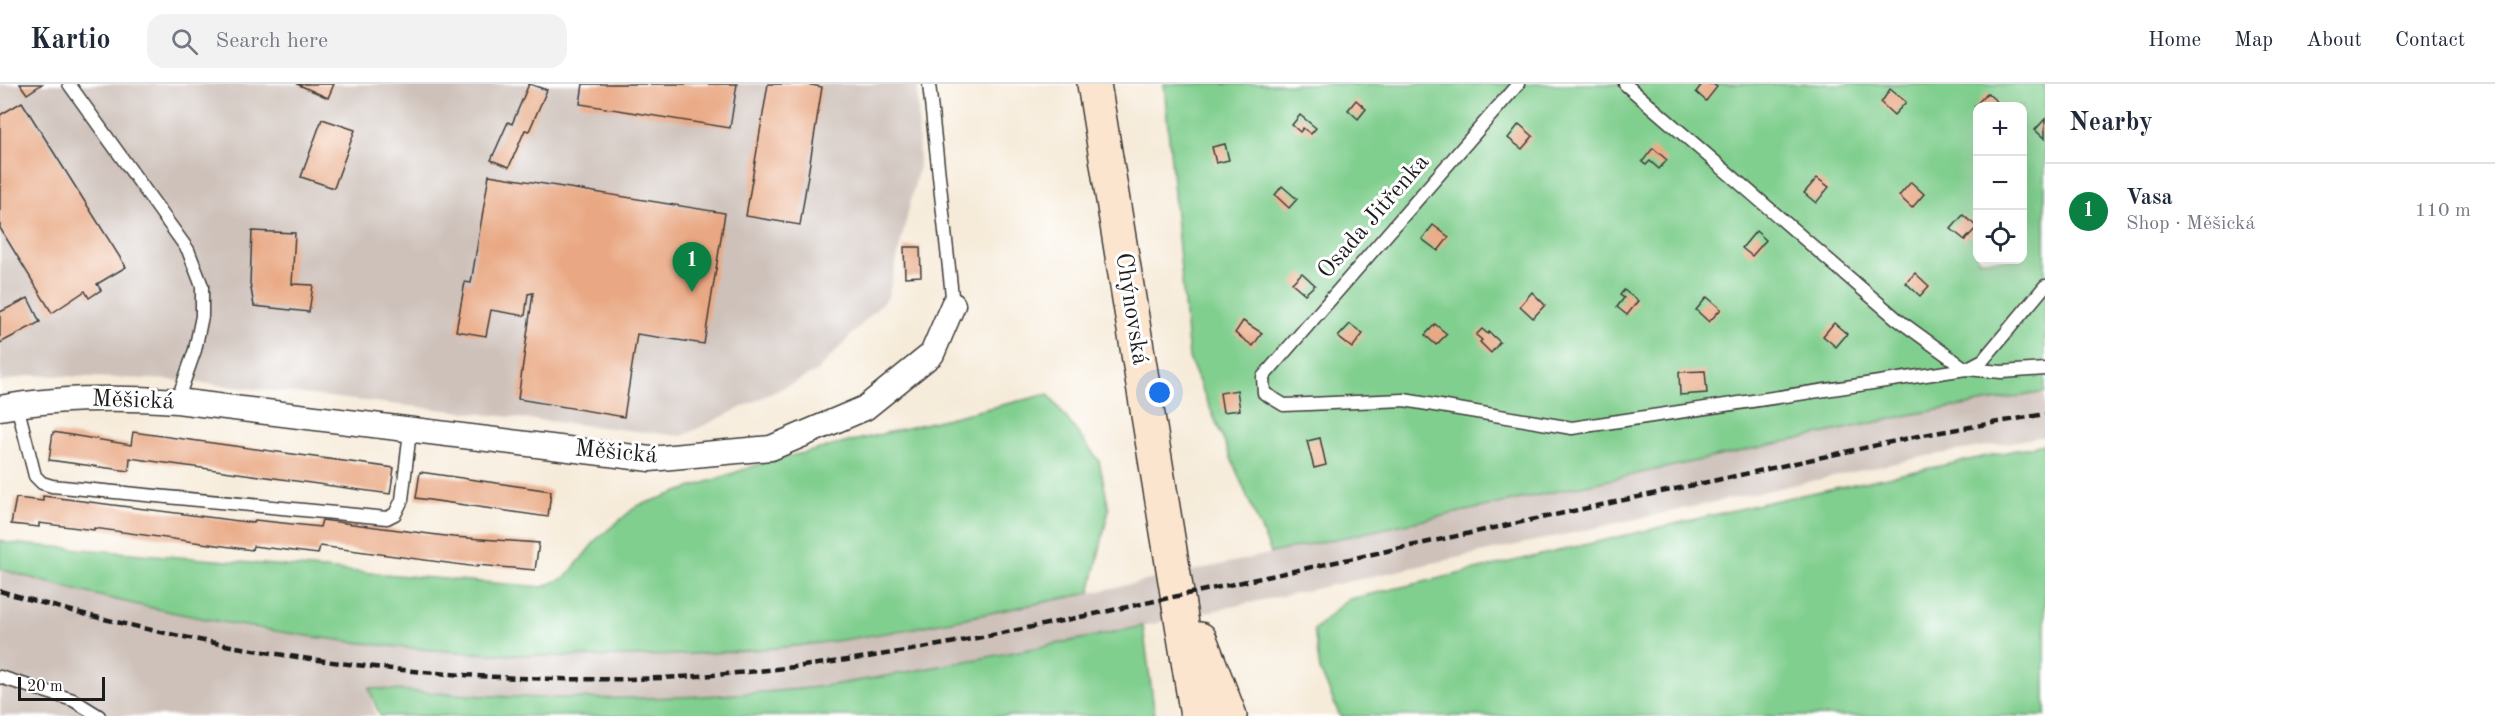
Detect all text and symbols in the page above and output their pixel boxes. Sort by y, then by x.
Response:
search box [147,14,567,68]
icon: search [168,25,201,58]
text: Kartio [30,27,111,55]
text: Search here [216,30,328,52]
text: Home [2148,30,2201,51]
text: Map [2234,30,2273,51]
text: About [2306,30,2362,51]
text: Contact [2395,30,2465,51]
map controls [1973,102,2027,264]
button: + [1973,102,2027,156]
text: Nearby [2069,110,2153,136]
street label: Osada Jitřenka [1314,150,1434,284]
button: − [1973,156,2027,210]
text: Vasa [2126,187,2173,209]
text: 1 [2083,201,2094,221]
text: 110 m [2415,201,2471,221]
button: locate [1973,210,2027,264]
text: Shop · Měšická [2126,214,2255,234]
pin: 1 [672,242,712,292]
street label: Chýnovská [1110,251,1152,367]
your location [1145,378,1174,407]
street label: Měšická [91,388,175,414]
street label: Měšická [574,437,658,469]
scale bar [18,674,105,702]
text: 20 m [27,679,63,695]

